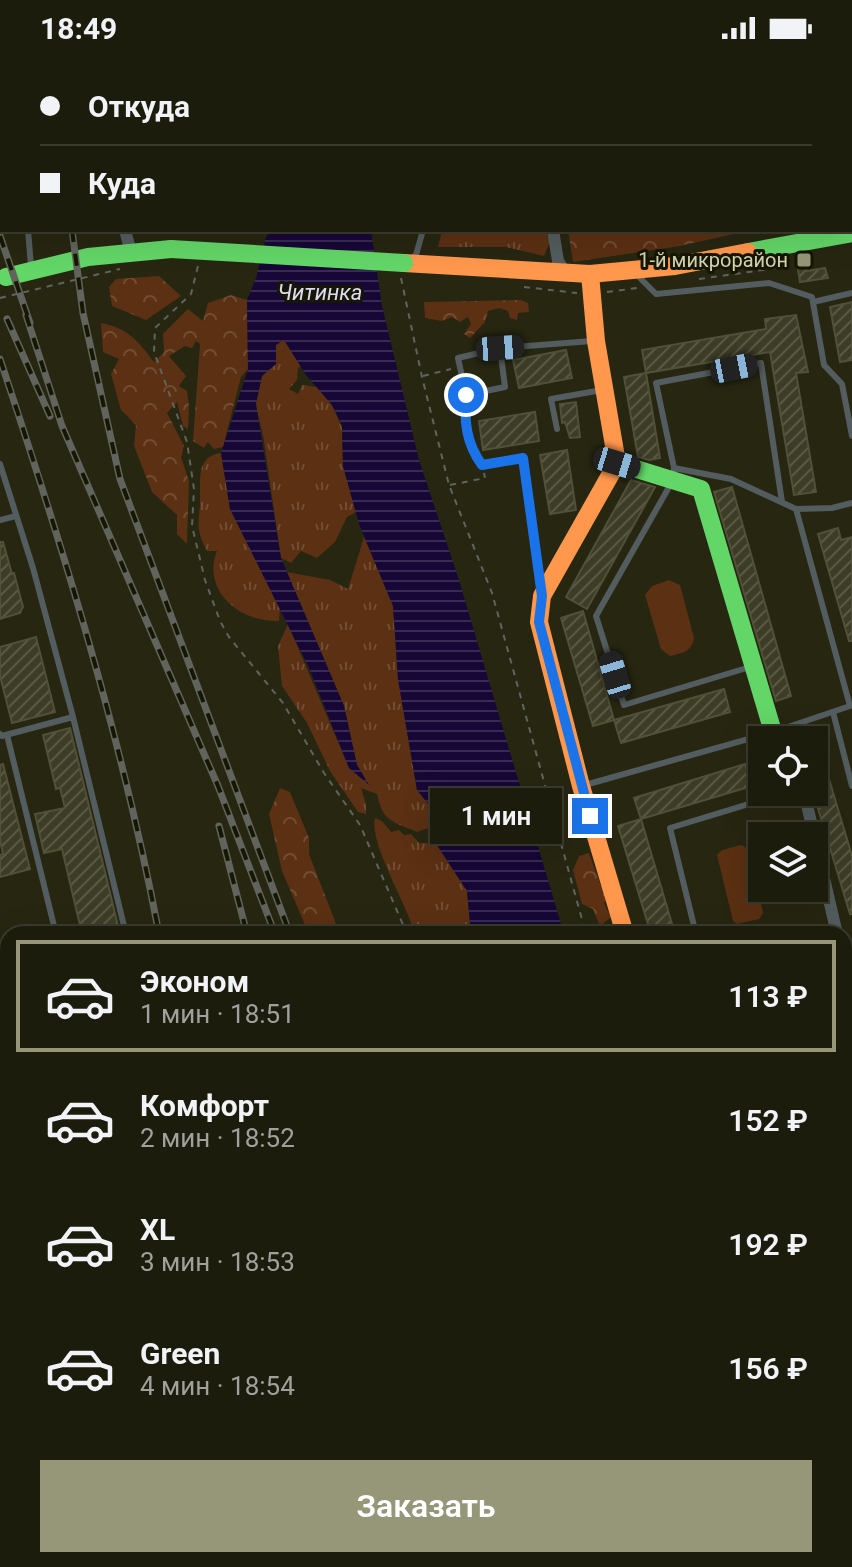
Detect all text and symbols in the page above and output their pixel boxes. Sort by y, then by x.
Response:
text: 18:49 [40,11,117,46]
text: Откуда [88,89,190,124]
text: Куда [88,166,156,201]
place label: 1-й микрорайон [638,248,788,272]
marker: 1-й микрорайон [795,251,813,269]
water label: Читинка [278,280,362,305]
car [475,334,525,362]
car [708,352,760,384]
route start [448,377,484,413]
car [591,445,643,481]
car [597,649,633,701]
map controls [748,726,828,902]
button: locate [748,726,828,806]
callout: 1 мин [430,788,562,844]
route end [572,798,608,834]
text: 1 мин [461,801,531,831]
button: layers [748,822,828,902]
icon: car [44,960,116,1032]
text: Эконом [140,964,249,999]
text: 113 ₽ [728,979,808,1014]
text: 1 мин · 18:51 [140,999,295,1029]
icon: car [44,1084,116,1156]
text: Комфорт [140,1088,269,1123]
text: 152 ₽ [728,1103,808,1138]
text: 2 мин · 18:52 [140,1123,295,1153]
icon: car [44,1208,116,1280]
text: XL [140,1212,175,1247]
text: 192 ₽ [728,1227,808,1262]
text: 3 мин · 18:53 [140,1247,295,1277]
icon: car [44,1332,116,1404]
text: Green [140,1336,220,1371]
text: 156 ₽ [728,1351,808,1386]
text: 4 мин · 18:54 [140,1371,295,1401]
button: Заказать [40,1460,812,1552]

